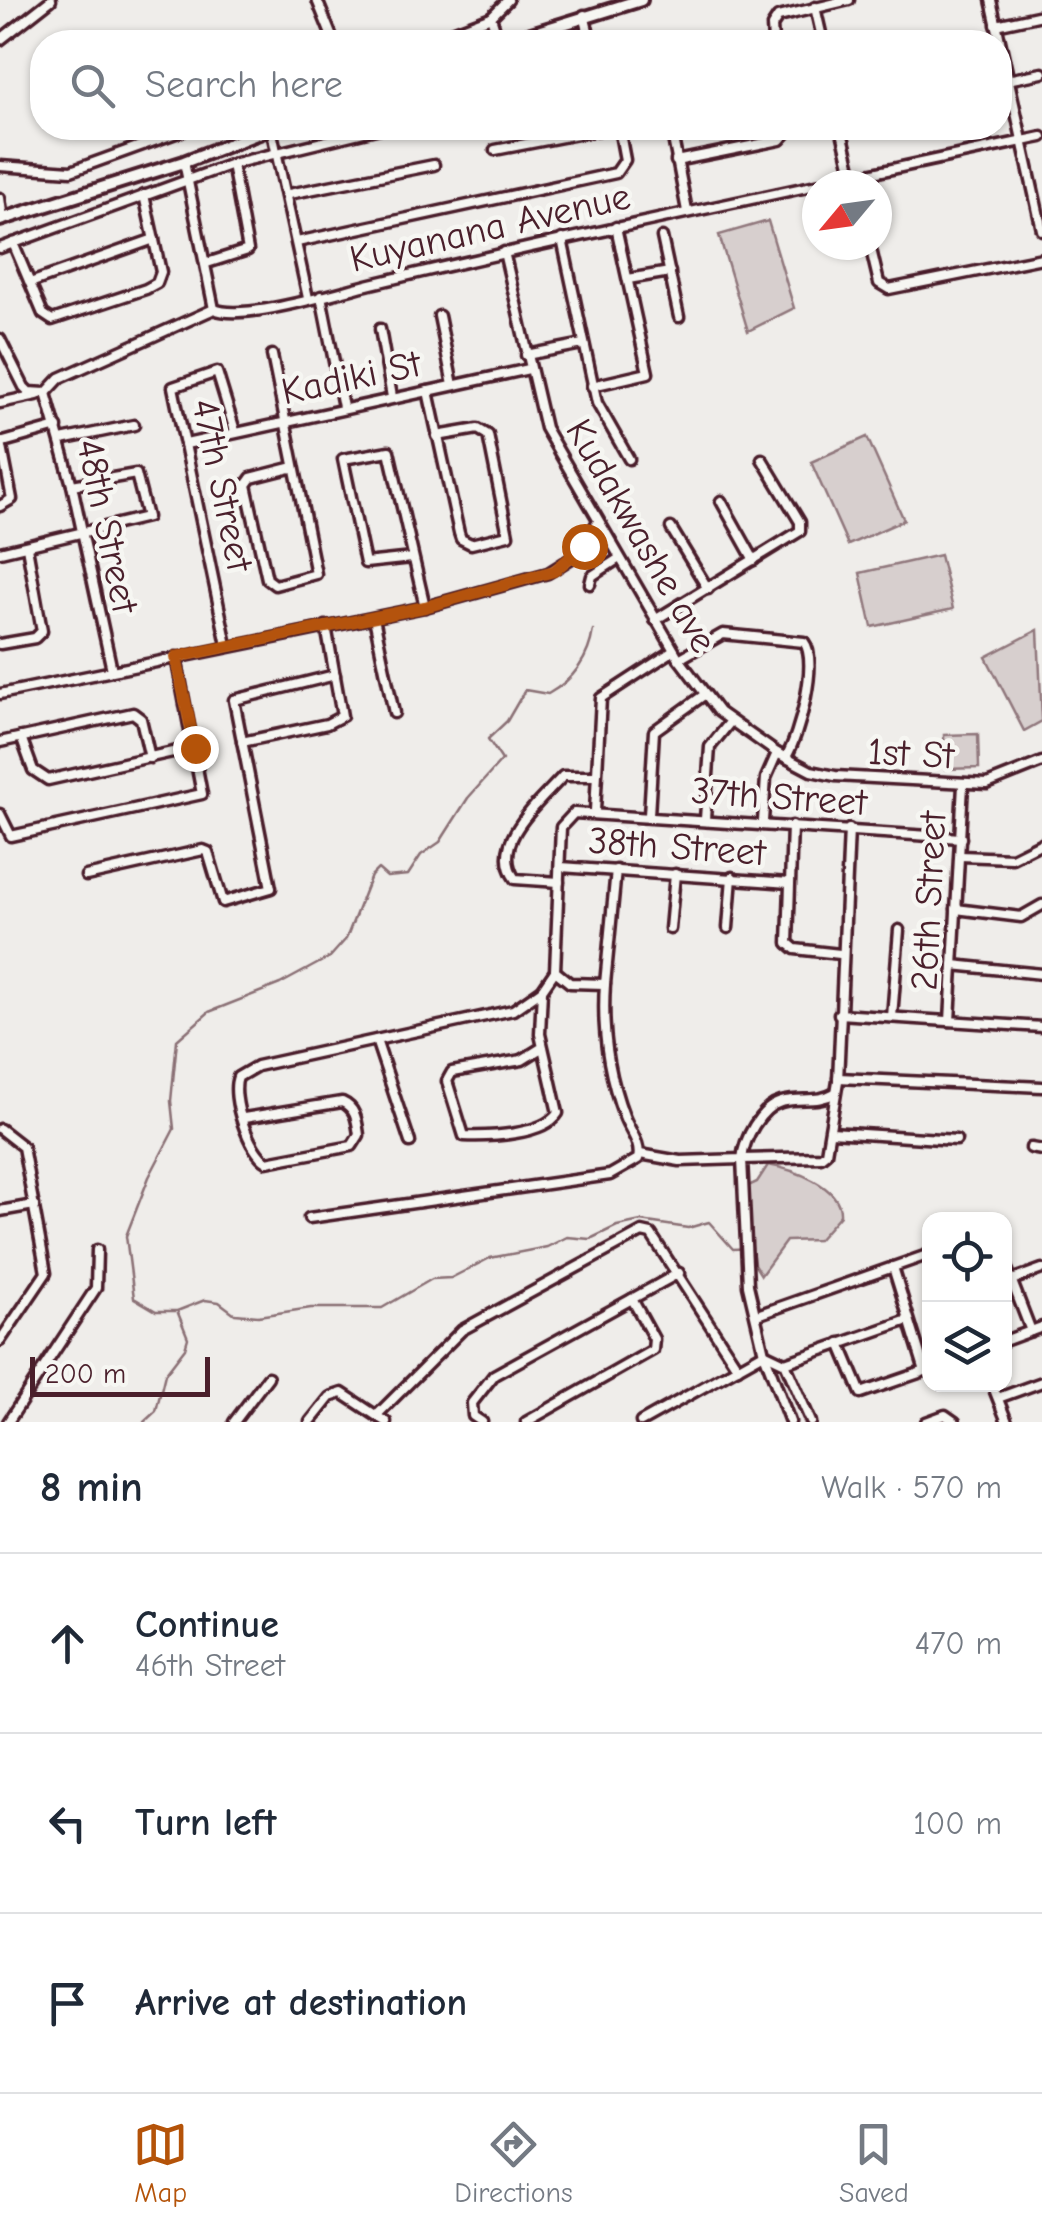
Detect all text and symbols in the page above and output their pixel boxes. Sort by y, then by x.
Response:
search box [30,30,1012,140]
icon: search [65,58,120,113]
text: Search here [145,63,343,107]
north arrow [802,170,892,260]
street label: Kuyanana Avenue [346,174,634,282]
street label: Kadiki St [277,342,426,414]
street label: 47th Street [182,395,262,576]
street label: Kudakwashe ave [556,411,726,661]
street label: 48th Street [67,435,147,618]
route start [562,524,608,570]
route end [173,726,219,772]
street label: 1st St [867,730,956,778]
street label: 37th Street [690,769,870,825]
street label: 26th Street [902,809,956,992]
street label: 38th Street [587,819,768,875]
map controls [922,1212,1012,1392]
button: locate [922,1212,1012,1302]
button: layers [922,1302,1012,1392]
scale bar [30,1352,210,1396]
text: 200 m [45,1358,126,1390]
text: 8 min [40,1463,143,1512]
text: Walk · 570 m [821,1469,1002,1506]
text: Continue [135,1603,279,1647]
icon: ahead [40,1616,95,1671]
text: 470 m [915,1625,1002,1662]
text: 46th Street [135,1647,285,1684]
icon: left [40,1796,95,1851]
text: Turn left [135,1801,276,1845]
text: 100 m [913,1805,1002,1842]
icon: arrive [40,1976,95,2031]
text: Arrive at destination [135,1981,467,2025]
tab: Map [133,2117,188,2209]
tab: Directions [454,2117,573,2209]
tab: Saved [839,2117,909,2209]

